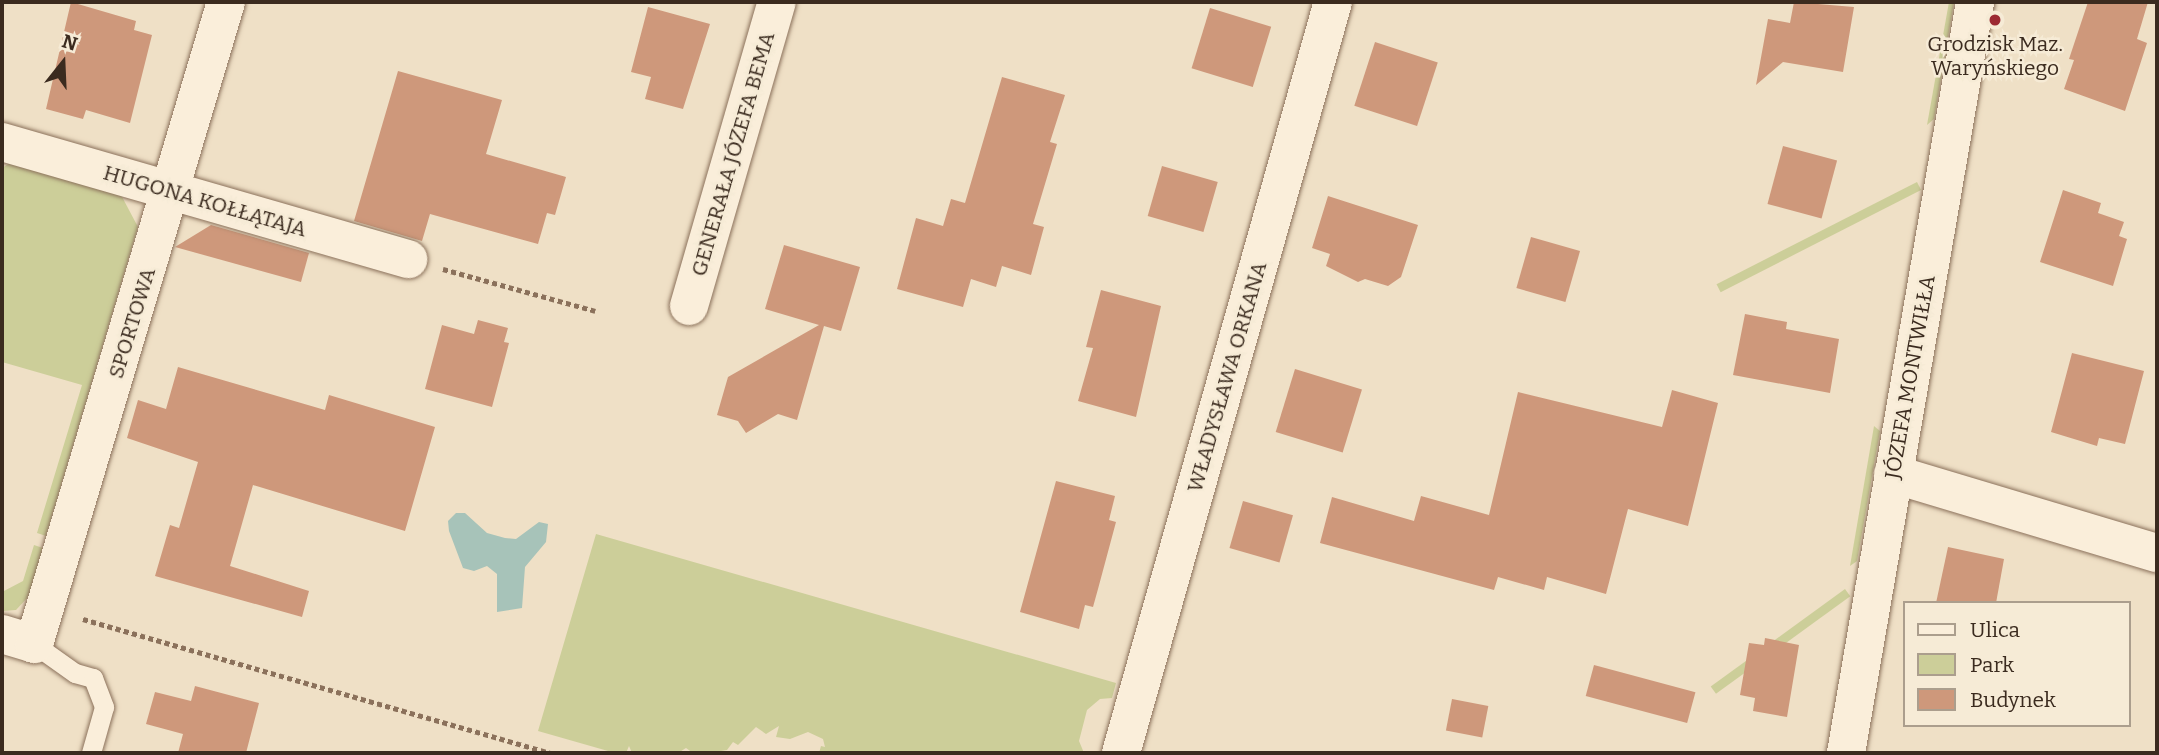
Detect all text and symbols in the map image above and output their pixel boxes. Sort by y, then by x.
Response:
marker: Grodzisk Maz. Waryńskiego [1987,12,2003,28]
north arrow [28,28,98,98]
text: N [59,29,80,56]
street label: GENERAŁA JÓZEFA BEMA [686,29,780,279]
place label: Grodzisk Maz. Waryńskiego [1927,31,2063,81]
street label: HUGONA KOŁŁĄTAJA [100,160,310,242]
street label: WŁADYSŁAWA ORKANA [1182,259,1272,495]
street label: SPORTOWA [103,265,161,381]
street label: JÓZEFA MONTWIŁŁA [1880,273,1940,481]
legend [1904,601,2131,727]
text: Ulica [1970,617,2020,643]
text: Park [1970,652,2014,678]
text: Budynek [1970,687,2056,713]

